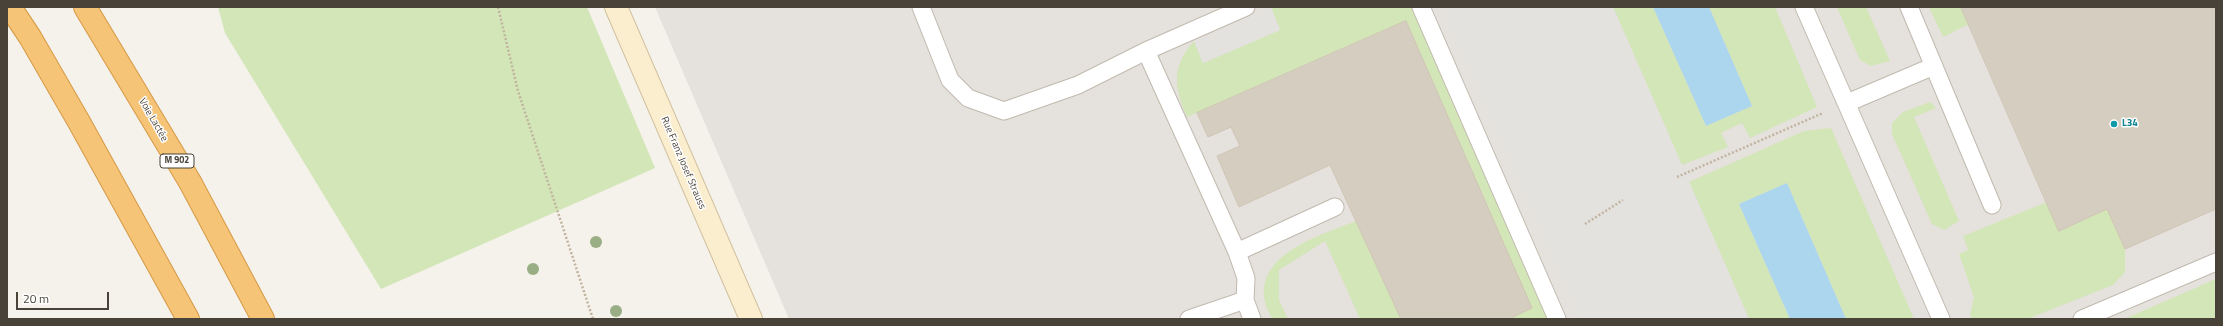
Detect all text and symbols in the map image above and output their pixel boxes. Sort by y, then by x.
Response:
street label: Voie Lactée [136,96,170,144]
street label: Rue Franz Josef Strauss [658,115,708,211]
place label: L34 [2122,118,2138,130]
marker: L34 [2109,119,2119,129]
road number: M 902 [160,154,194,168]
scale bar [18,284,111,310]
text: 20 m [23,289,49,308]

